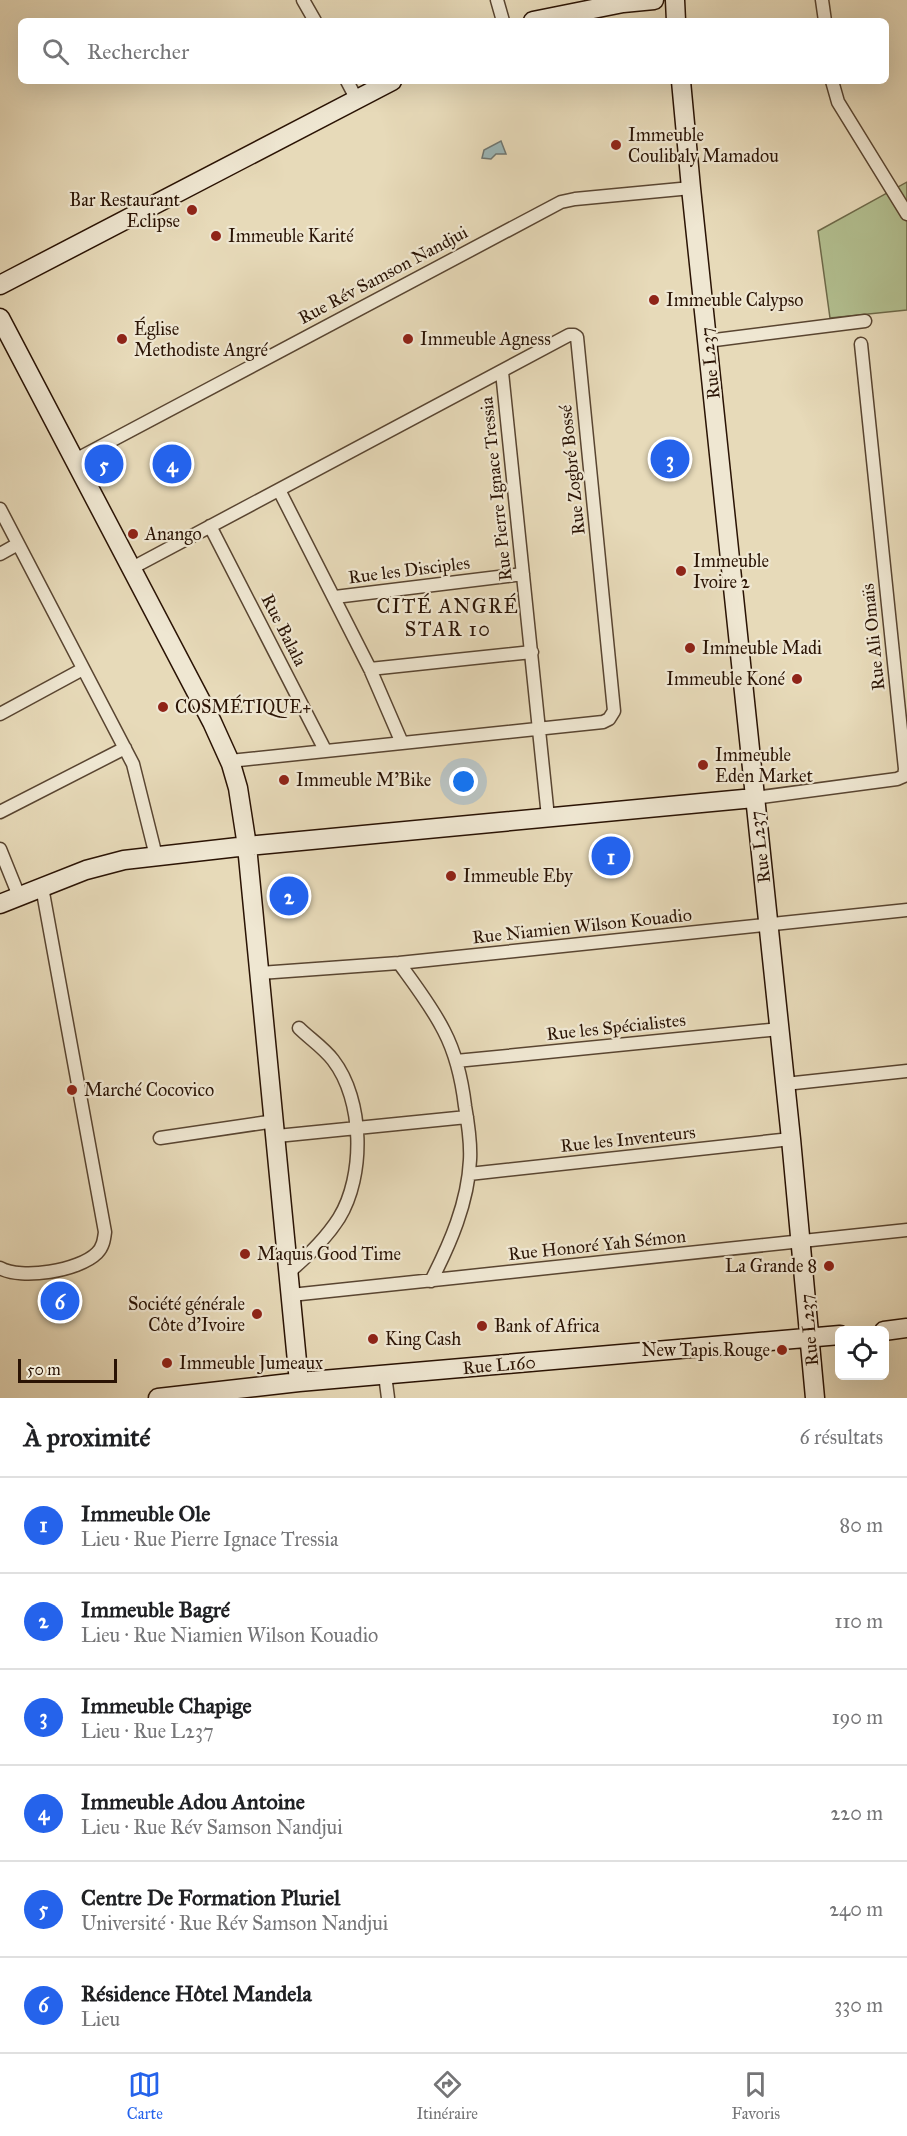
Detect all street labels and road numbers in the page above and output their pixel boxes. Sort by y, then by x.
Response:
street label: Rue Rév Samson Nandjui [295,221,471,329]
street label: Rue L237 [695,326,725,400]
street label: Rue Pierre Ignace Tressia [475,395,518,582]
street label: Rue Zogbré Bossé [554,403,591,536]
street label: Rue les Disciples [347,552,471,588]
street label: Rue Ali Omaïs [856,583,890,691]
street label: Rue Balala [257,590,312,670]
street label: Rue L237 [745,810,775,884]
street label: Rue Niamien Wilson Kouadio [471,904,693,948]
street label: Rue les Spécialistes [545,1009,687,1045]
street label: Rue les Inventeurs [559,1121,697,1157]
street label: Rue Honoré Yah Sémon [507,1225,687,1265]
street label: Rue L237 [795,1293,823,1367]
street label: Rue L160 [461,1351,537,1379]

